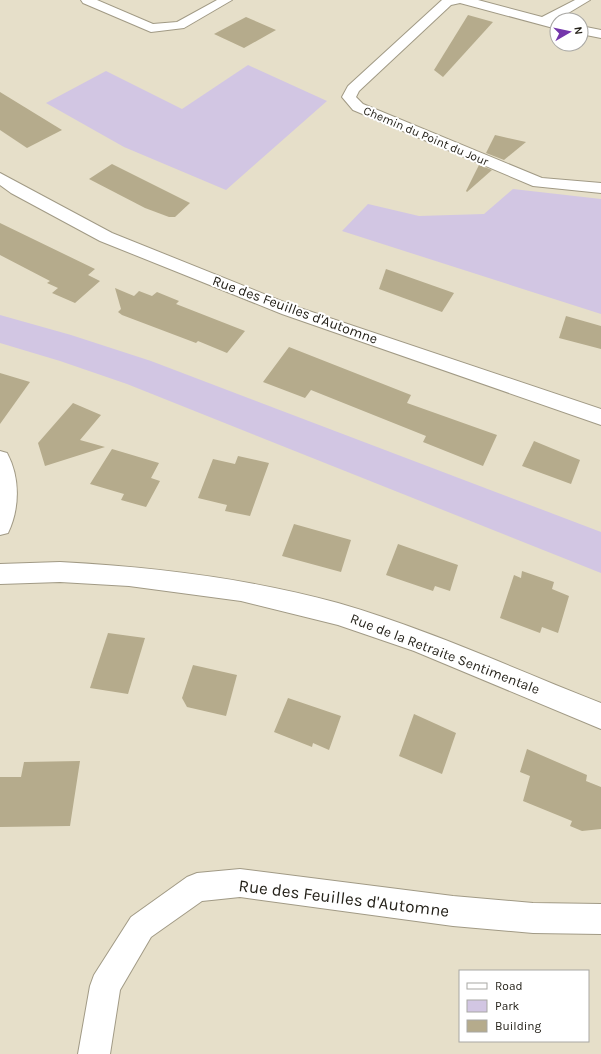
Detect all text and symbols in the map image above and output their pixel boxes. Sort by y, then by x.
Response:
north arrow [549,12,589,52]
text: N [571,26,585,35]
street label: Chemin du Point du Jour [361,103,491,169]
street label: Rue des Feuilles d'Automne [210,272,380,348]
street label: Rue de la Retraite Sentimentale [348,610,542,698]
street label: Rue des Feuilles d'Automne [238,875,450,921]
legend [459,970,589,1042]
text: Road [495,979,523,993]
text: Park [495,999,520,1013]
text: Building [495,1019,542,1033]

